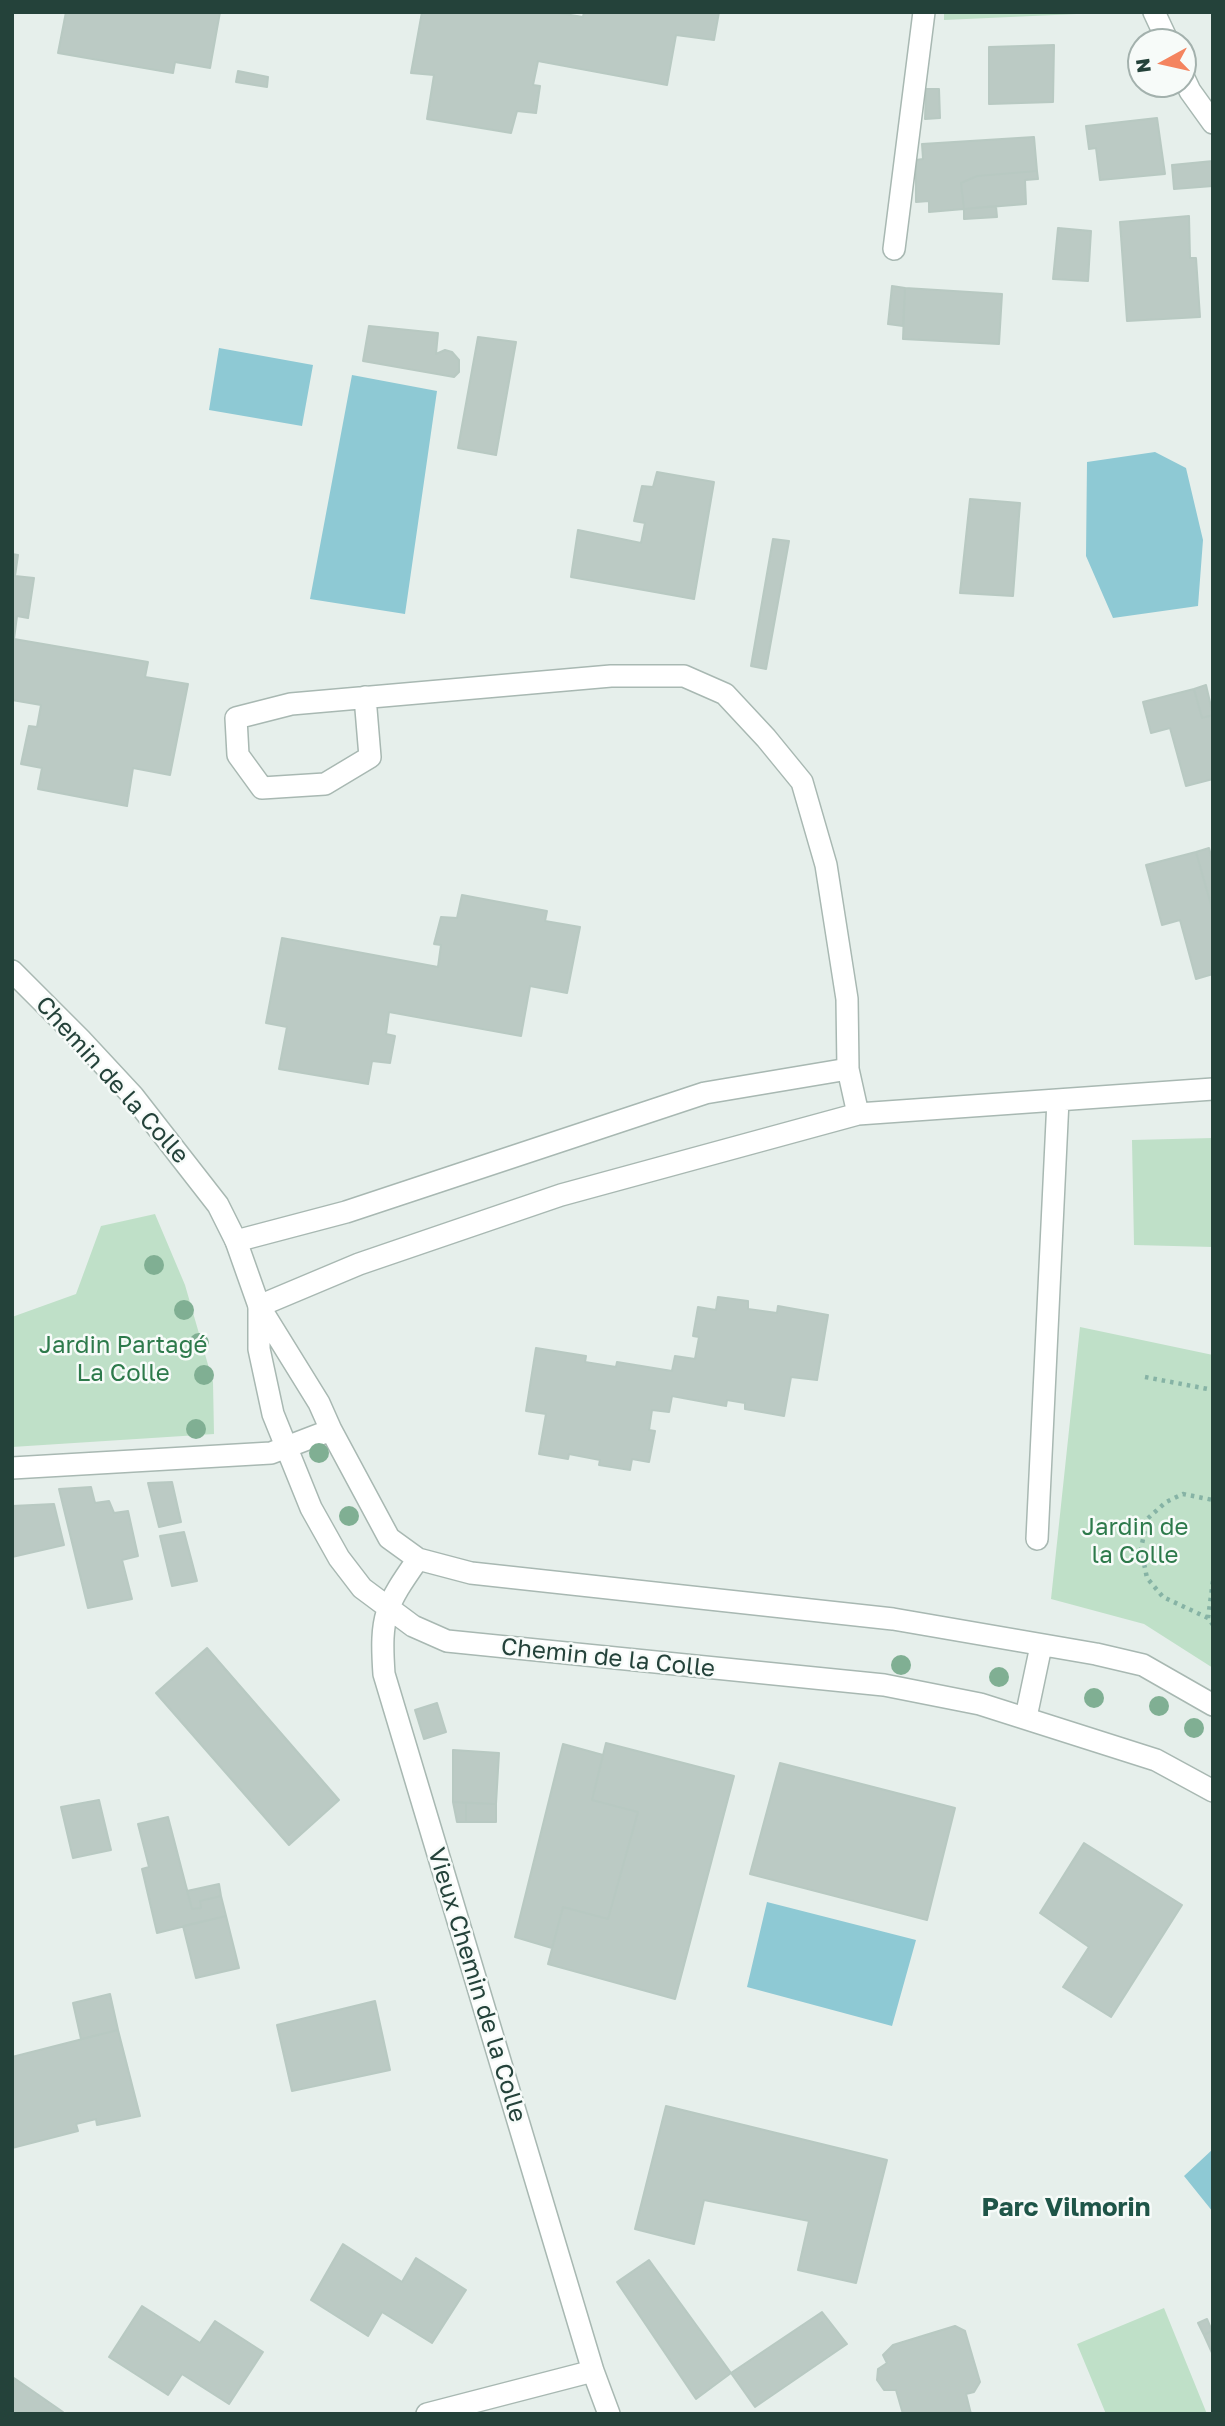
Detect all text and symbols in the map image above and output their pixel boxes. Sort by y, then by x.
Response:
north arrow [1127,28,1197,98]
text: N [1130,57,1155,74]
street label: Chemin de la Colle [29,990,195,1170]
park label: Jardin Partagé La Colle [39,1331,207,1387]
park label: Jardin de la Colle [1082,1513,1188,1569]
street label: Chemin de la Colle [500,1632,716,1684]
street label: Vieux Chemin de la Colle [422,1844,532,2126]
district label: Parc Vilmorin [982,2192,1150,2224]

